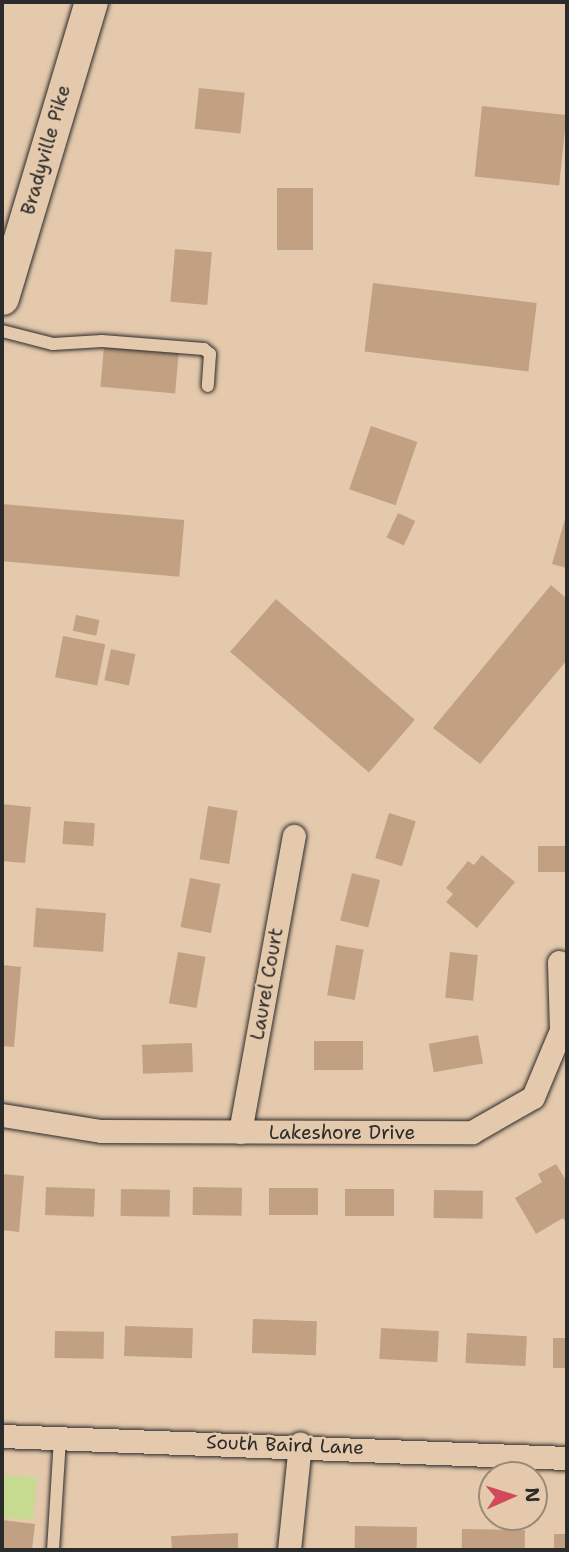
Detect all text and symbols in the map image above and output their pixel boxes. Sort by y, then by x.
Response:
street label: Bradyville Pike [17,82,75,218]
street label: Laurel Court [246,926,288,1042]
street label: Lakeshore Drive [269,1122,415,1144]
street label: South Baird Lane [206,1431,364,1459]
north arrow [478,1461,548,1531]
text: N [520,1487,545,1503]

